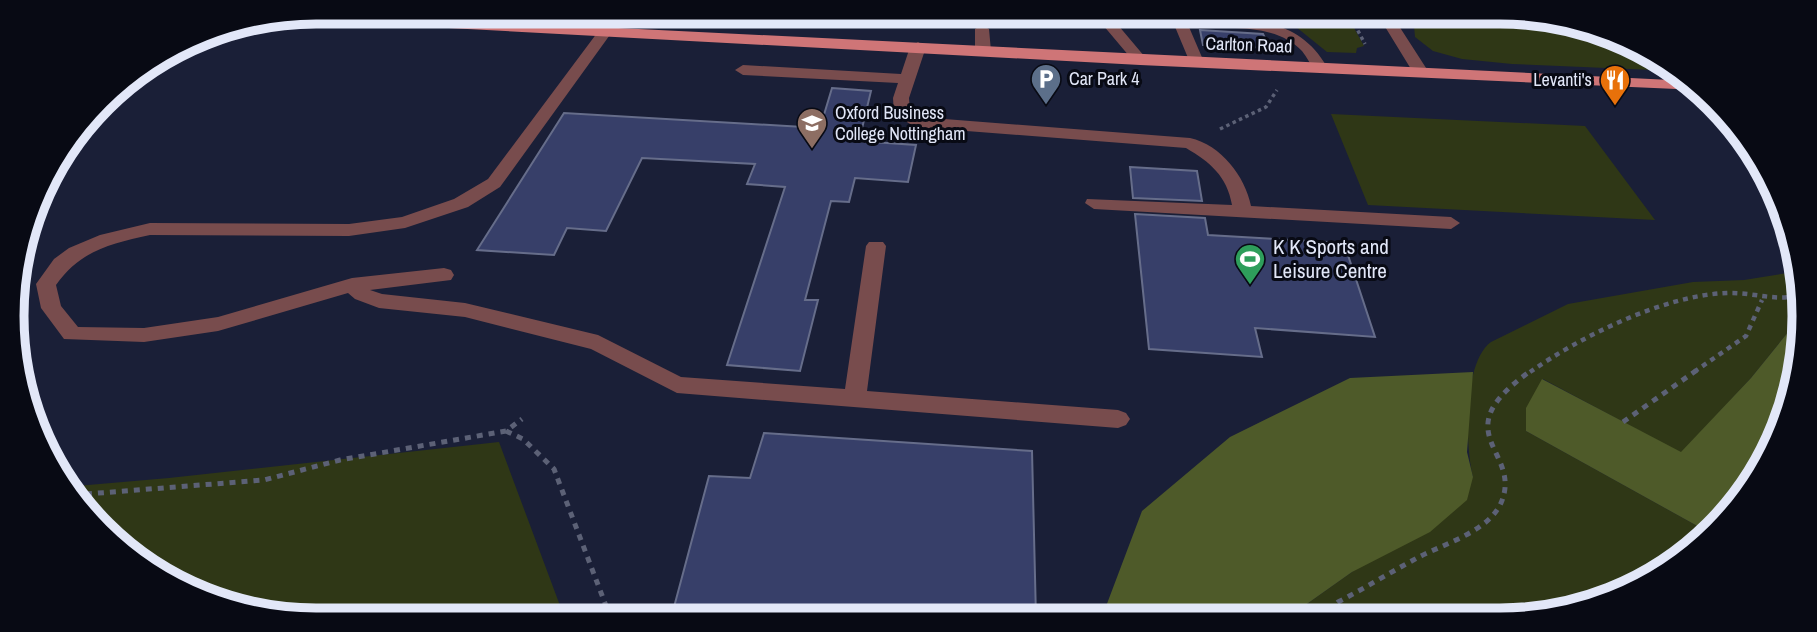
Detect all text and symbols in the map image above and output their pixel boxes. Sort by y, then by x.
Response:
street label: Carlton Road [1205,30,1293,59]
parking icon: Car Park 4 [1029,62,1063,106]
restaurant icon: Levanti's [1598,63,1632,107]
place label: Car Park 4 [1069,66,1140,91]
place label: Levanti's [1533,67,1592,92]
place label: Oxford Business College Nottingham [835,100,965,146]
school or university icon: Oxford Business College Nottingham [795,106,829,150]
place label: K K Sports and Leisure Centre [1273,232,1389,285]
sports icon: K K Sports and Leisure Centre [1233,242,1267,286]

